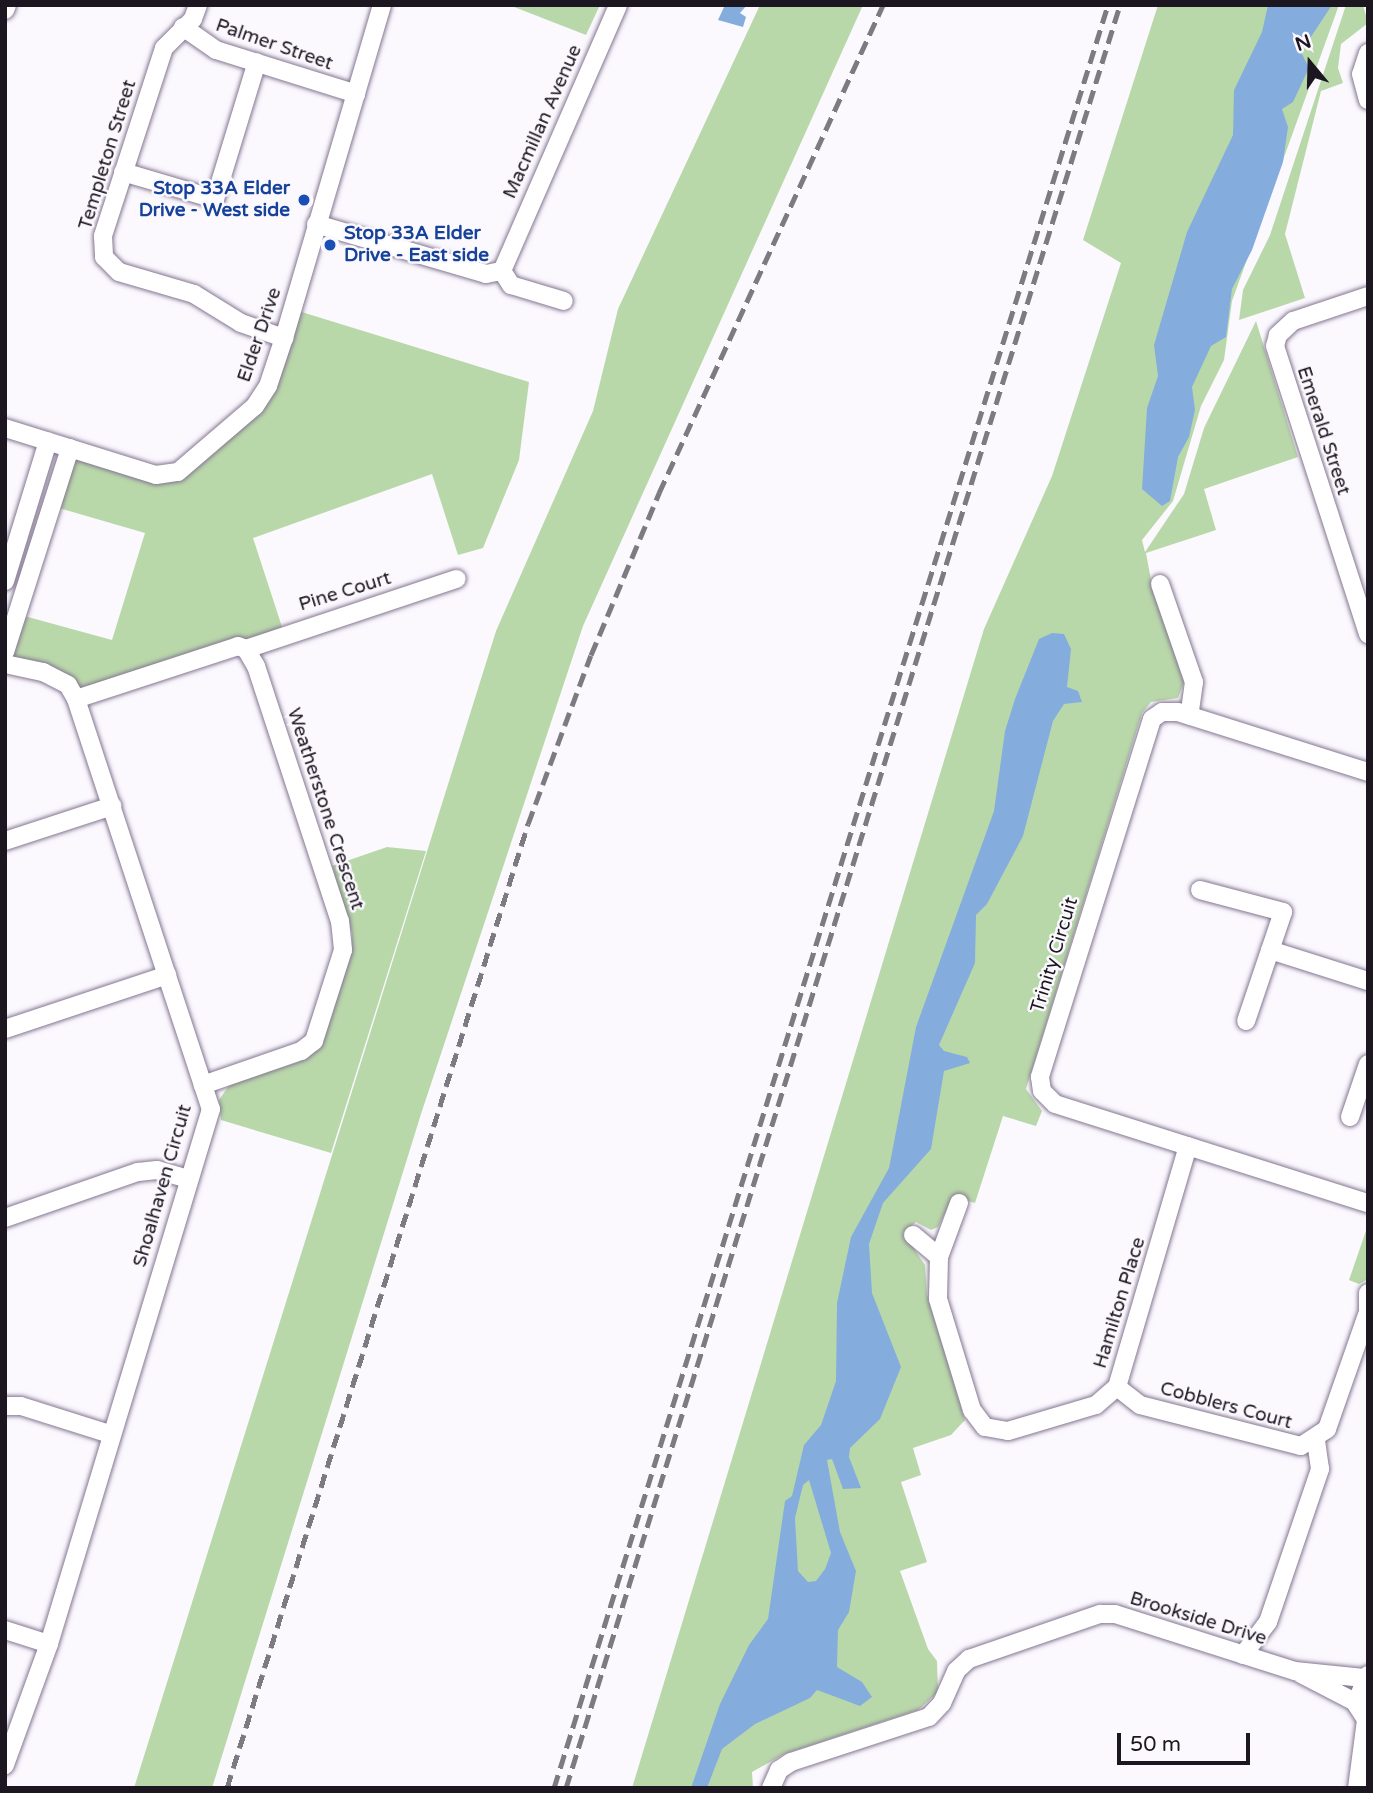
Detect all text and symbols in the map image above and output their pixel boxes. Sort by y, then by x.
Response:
street label: Palmer Street [212,14,336,76]
north arrow [1275,28,1345,98]
text: N [1292,30,1314,56]
street label: Macmillan Avenue [499,42,587,202]
street label: Templeton Street [74,77,142,233]
place label: Stop 33A Elder Drive - West side [139,178,290,222]
marker: Stop 33A Elder Drive - West side [296,192,312,208]
place label: Stop 33A Elder Drive - East side [344,223,489,267]
marker: Stop 33A Elder Drive - East side [322,237,338,253]
street label: Elder Drive [233,285,287,385]
street label: Emerald Street [1291,364,1355,498]
street label: Pine Court [296,567,394,617]
street label: Weatherstone Crescent [282,705,368,913]
street label: Trinity Circuit [1027,894,1083,1016]
street label: Shoalhaven Circuit [129,1102,197,1270]
street label: Hamilton Place [1089,1235,1151,1371]
street label: Cobblers Court [1157,1377,1295,1435]
street label: Brookside Drive [1127,1587,1269,1651]
scale bar [1121,1720,1254,1764]
text: 50 m [1130,1732,1181,1757]

